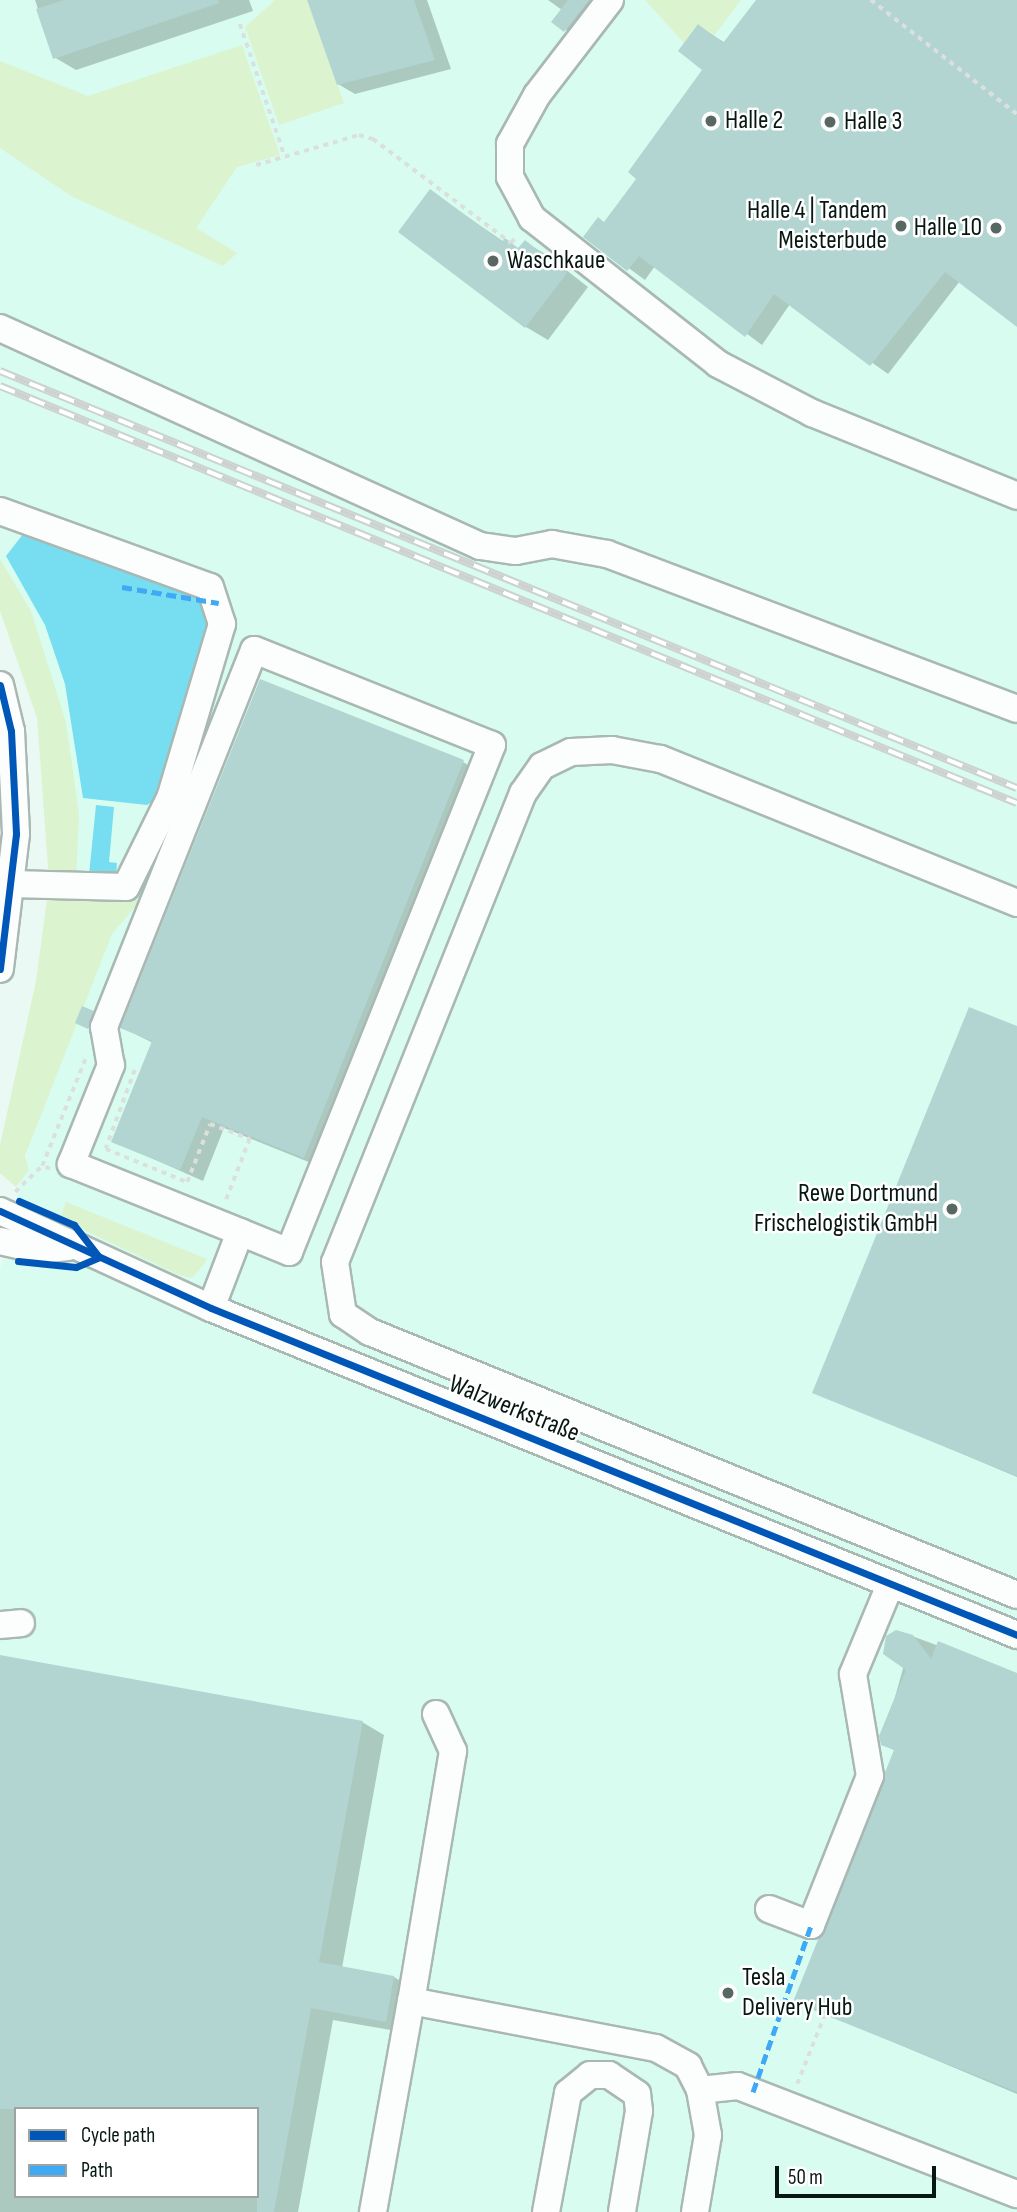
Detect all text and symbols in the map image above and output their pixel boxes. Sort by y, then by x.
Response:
place label: Halle 2 [725,105,783,137]
place label: Halle 3 [844,106,902,138]
marker: Halle 2 [703,113,719,129]
marker: Halle 3 [822,114,838,130]
place label: Halle 4 | Tandem Meisterbude [747,195,887,256]
place label: Halle 10 [914,212,982,244]
marker: Halle 4 | Tandem Meisterbude [893,218,909,234]
marker: Halle 10 [988,220,1004,236]
place label: Waschkaue [507,245,605,277]
marker: Waschkaue [485,253,501,269]
place label: Rewe Dortmund Frischelogistik GmbH [754,1178,938,1240]
marker: Rewe Dortmund Frischelogistik GmbH [944,1201,960,1217]
street label: Walzwerkstraße [444,1369,584,1449]
place label: Tesla Delivery Hub [742,1962,852,2024]
marker: Tesla Delivery Hub [720,1985,736,2001]
legend [14,2107,259,2198]
text: Cycle path [81,2123,155,2148]
scale bar [779,2152,940,2196]
text: Path [81,2158,113,2183]
text: 50 m [788,2165,823,2190]

